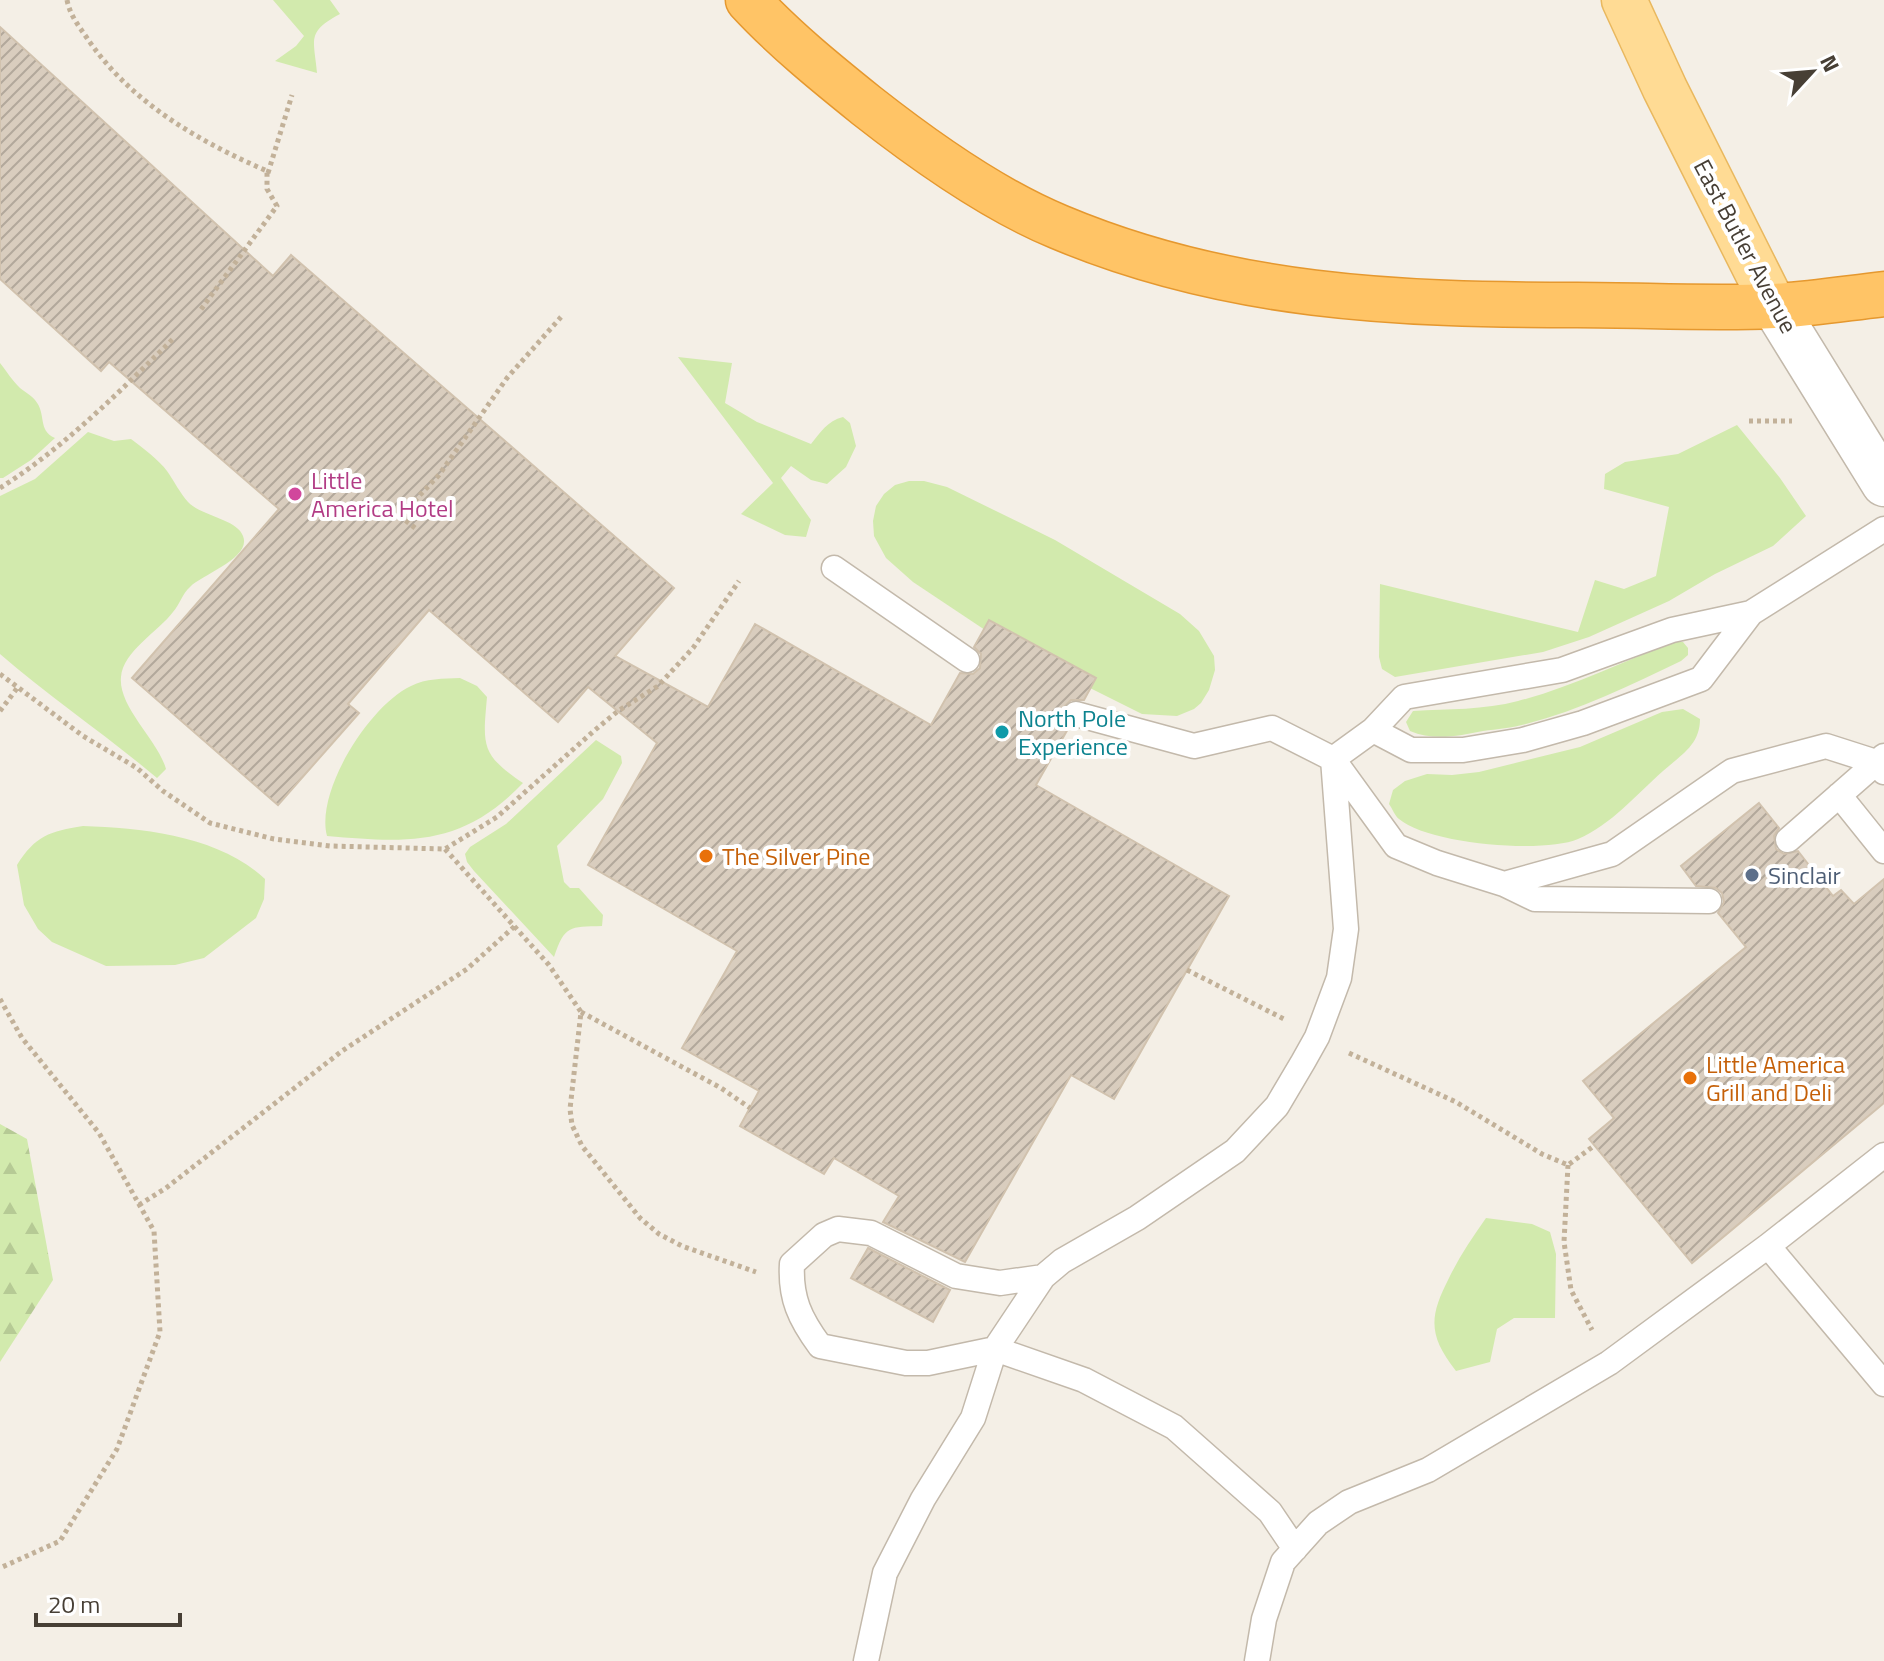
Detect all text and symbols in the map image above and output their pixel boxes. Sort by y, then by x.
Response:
north arrow [1772,32,1852,112]
text: N [1811,49,1849,78]
street label: East Butler Avenue [1685,153,1807,339]
place label: Little America Hotel [311,462,454,526]
marker: Little America Hotel [286,485,304,503]
place label: North Pole Experience [1018,700,1128,764]
marker: North Pole Experience [993,723,1011,741]
place label: The Silver Pine [722,838,870,874]
marker: The Silver Pine [697,847,715,865]
place label: Sinclair [1768,857,1841,893]
marker: Sinclair [1743,866,1761,884]
place label: Little America Grill and Deli [1706,1046,1845,1110]
marker: Little America Grill and Deli [1681,1069,1699,1087]
scale bar [36,1577,180,1627]
text: 20 m [48,1586,100,1622]

